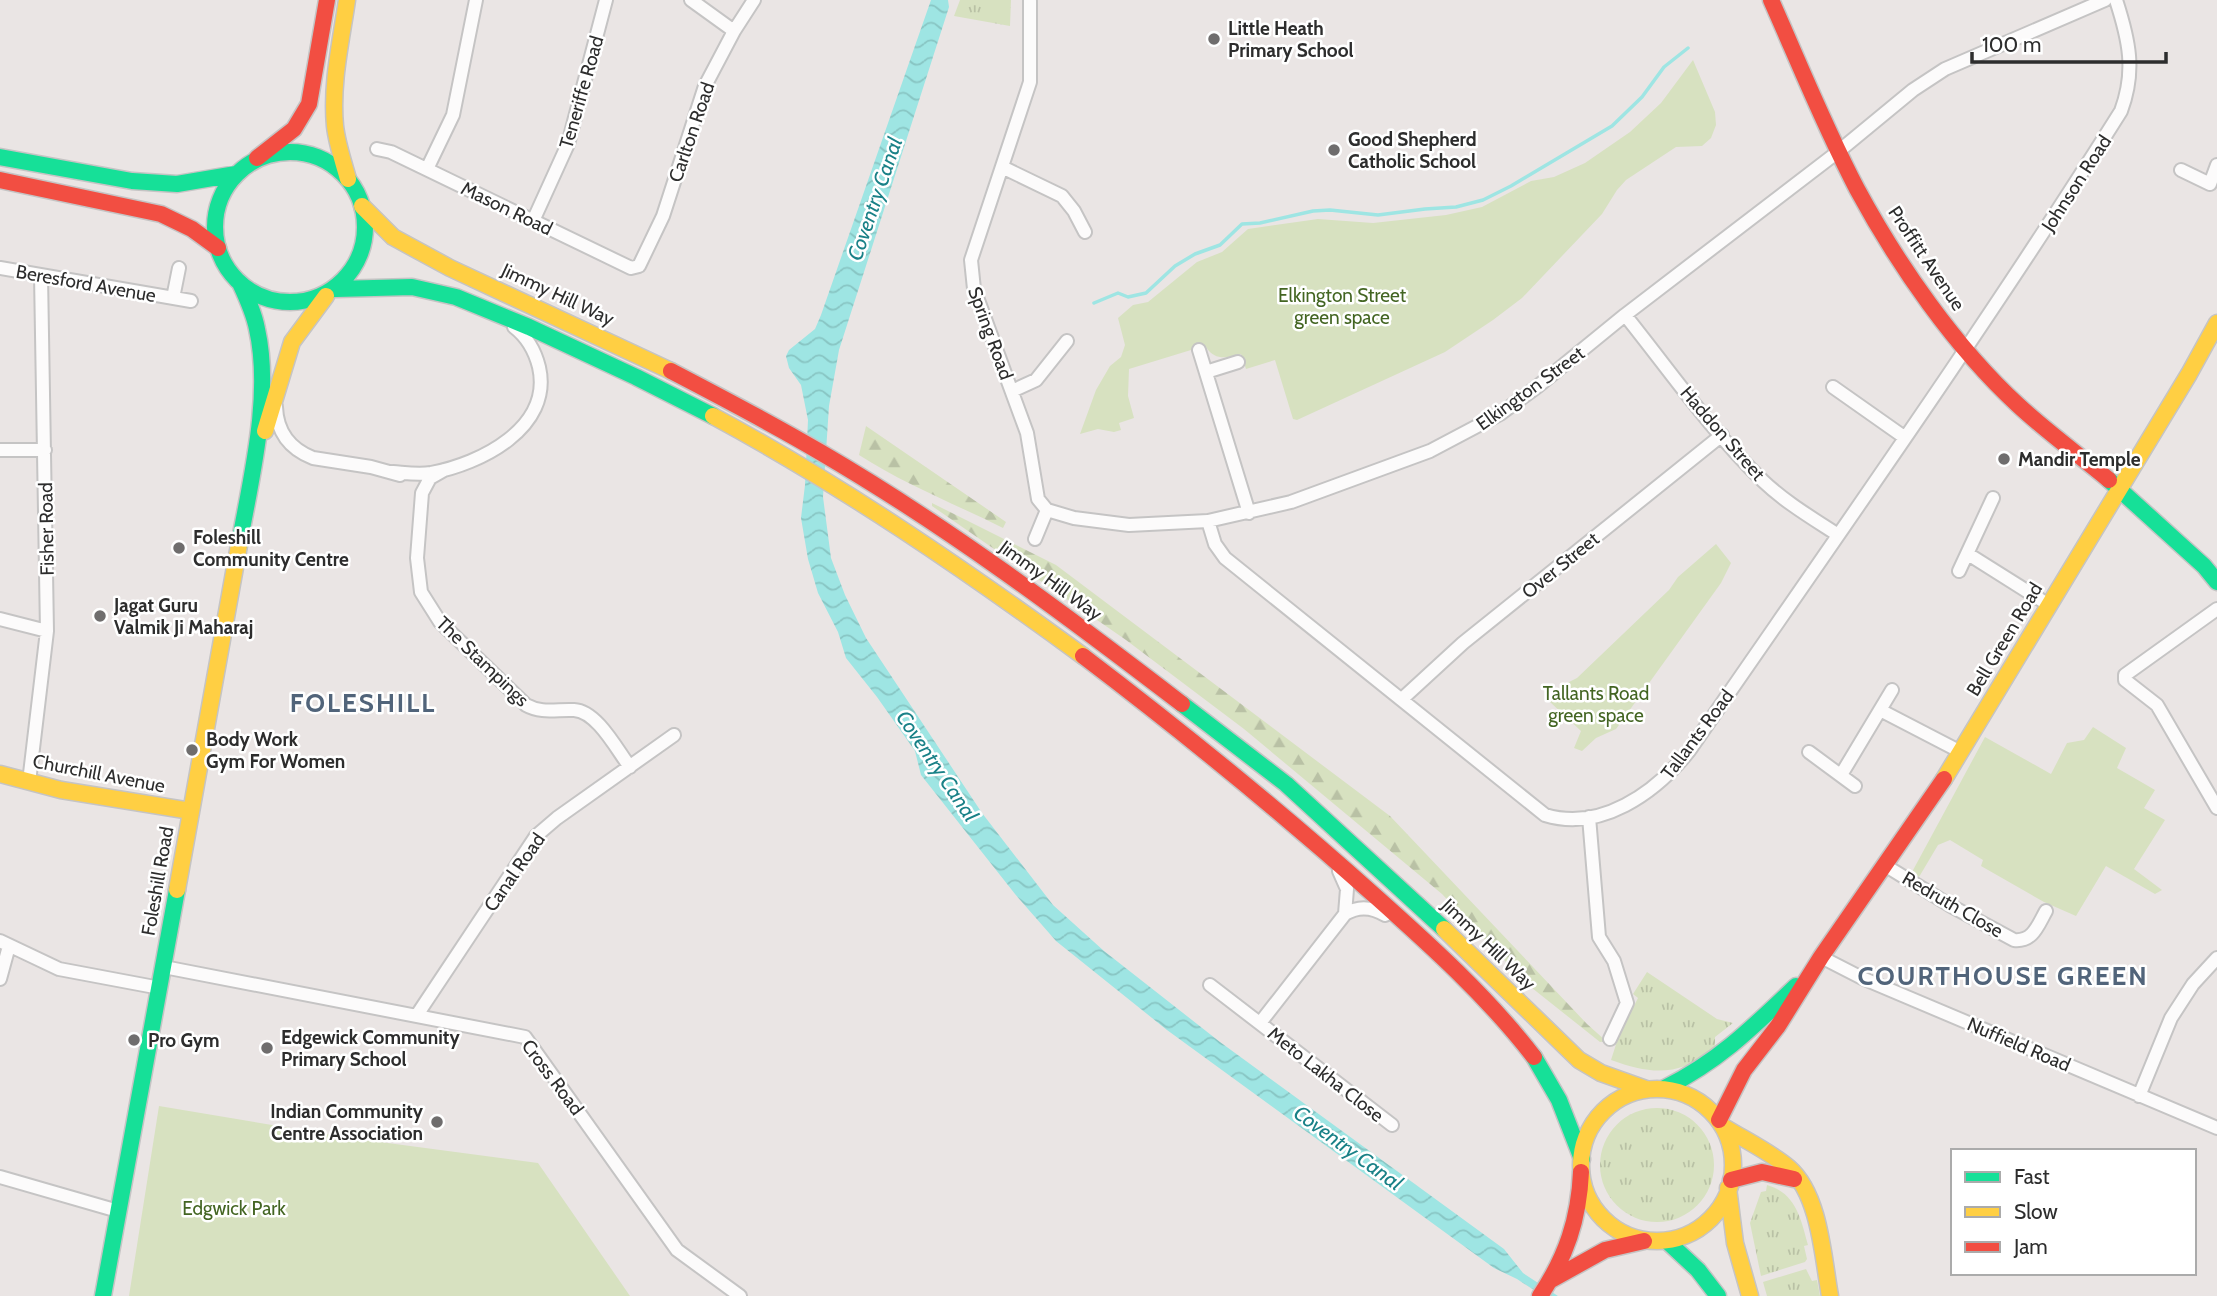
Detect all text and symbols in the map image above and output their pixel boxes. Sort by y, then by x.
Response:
place label: Little Heath Primary School [1228,17,1354,62]
scale bar [1972,21,2166,65]
marker: Little Heath Primary School [1206,31,1222,47]
text: 100 m [1982,32,2041,57]
street label: Teneriffe Road [554,33,609,151]
street label: Carlton Road [664,79,719,185]
place label: Good Shepherd Catholic School [1348,128,1477,173]
street label: Johnson Road [2036,131,2116,237]
water label: Coventry Canal [842,134,907,264]
marker: Good Shepherd Catholic School [1326,142,1342,158]
street label: Mason Road [457,176,556,240]
street label: Proffitt Avenue [1883,202,1970,315]
street label: Jimmy Hill Way [497,258,618,331]
street label: Beresford Avenue [14,260,158,307]
street label: Spring Road [963,284,1018,383]
park label: Elkington Street green space [1278,284,1407,329]
street label: Elkington Street [1472,341,1589,435]
street label: Haddon Street [1675,381,1770,486]
place label: Mandir Temple [2018,448,2141,471]
marker: Mandir Temple [1996,451,2012,467]
street label: Fisher Road [34,482,59,576]
place label: Foleshill Community Centre [193,526,349,571]
street label: Over Street [1517,527,1604,603]
street label: Jimmy Hill Way [994,535,1107,626]
marker: Foleshill Community Centre [171,540,187,556]
street label: Bell Green Road [1962,578,2047,700]
place label: Jagat Guru Valmik Ji Maharaj [113,594,253,639]
marker: Jagat Guru Valmik Ji Maharaj [92,608,108,624]
street label: The Stampings [432,611,534,711]
park label: Tallants Road green space [1543,682,1649,727]
street label: Tallants Road [1656,685,1739,784]
district label: FOLESHILL [290,687,436,719]
water label: Coventry Canal [891,705,984,826]
place label: Body Work Gym For Women [206,728,345,773]
marker: Body Work Gym For Women [184,742,200,758]
street label: Churchill Avenue [31,749,167,798]
street label: Foleshill Road [137,825,178,937]
street label: Canal Road [479,829,550,916]
street label: Redruth Close [1898,866,2007,943]
street label: Jimmy Hill Way [1436,893,1541,995]
district label: COURTHOUSE GREEN [1857,960,2149,992]
street label: Nuffield Road [1964,1012,2074,1077]
street label: Meto Lakha Close [1263,1022,1389,1127]
place label: Edgewick Community Primary School [281,1026,460,1071]
place label: Pro Gym [148,1029,219,1052]
marker: Pro Gym [126,1032,142,1048]
street label: Cross Road [517,1035,589,1120]
marker: Edgewick Community Primary School [259,1040,275,1056]
place label: Indian Community Centre Association [270,1100,424,1145]
water label: Coventry Canal [1289,1100,1408,1196]
marker: Indian Community Centre Association [429,1114,445,1130]
legend [1951,1149,2196,1275]
text: Fast [2014,1164,2050,1189]
park label: Edgwick Park [182,1197,286,1220]
text: Slow [2014,1199,2058,1224]
text: Jam [2013,1234,2048,1259]

